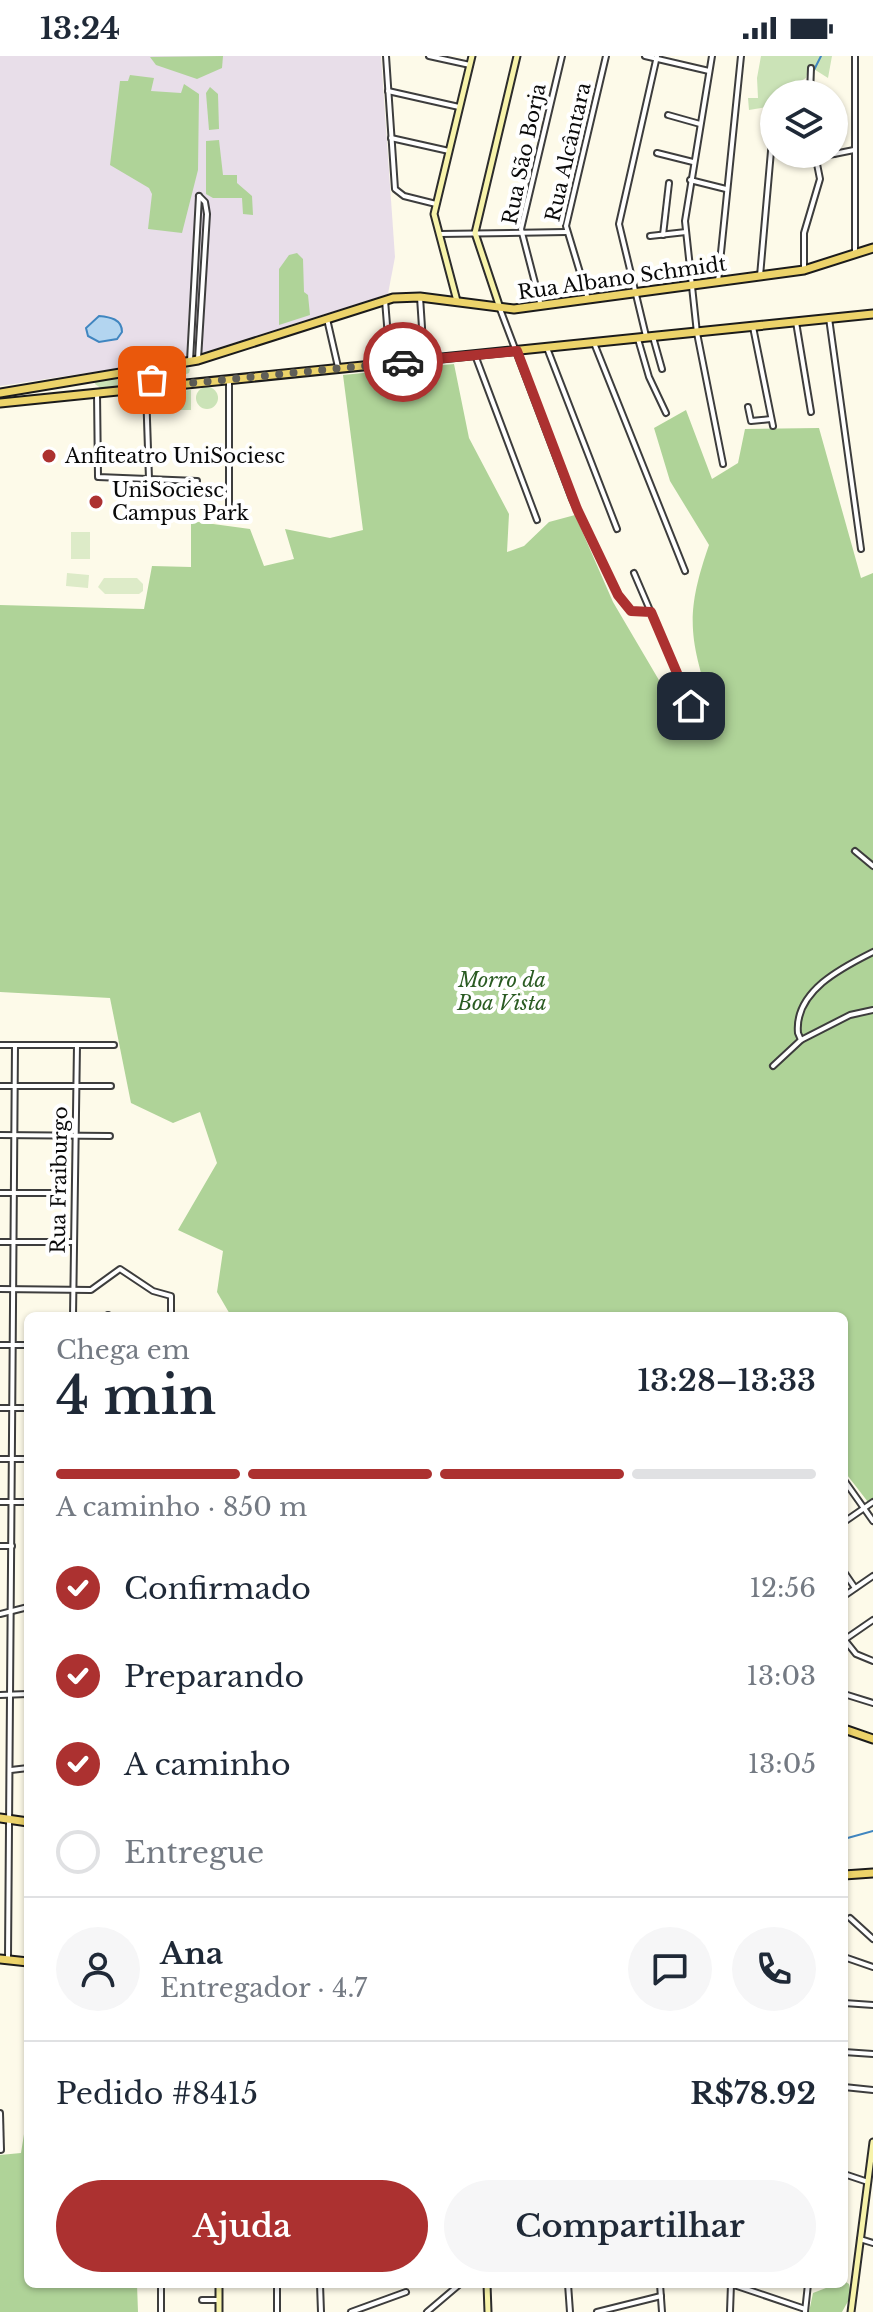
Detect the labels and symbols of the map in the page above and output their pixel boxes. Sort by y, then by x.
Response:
street label: Rua Alcântara [540,79,596,224]
street label: Rua São Borja [497,80,551,227]
street label: Rua Albano Schmidt [516,251,728,305]
courier [363,322,443,402]
pin [118,346,186,414]
place label: Anfiteatro UniSociesc [64,444,285,468]
marker: Anfiteatro UniSociesc [40,447,58,465]
place label: UniSociesc Campus Park [112,478,249,525]
marker: UniSociesc Campus Park [87,493,105,511]
pin [657,672,725,740]
park label: Morro da Boa Vista [456,968,547,1015]
street label: Rua Fraiburgo [46,1106,72,1254]

